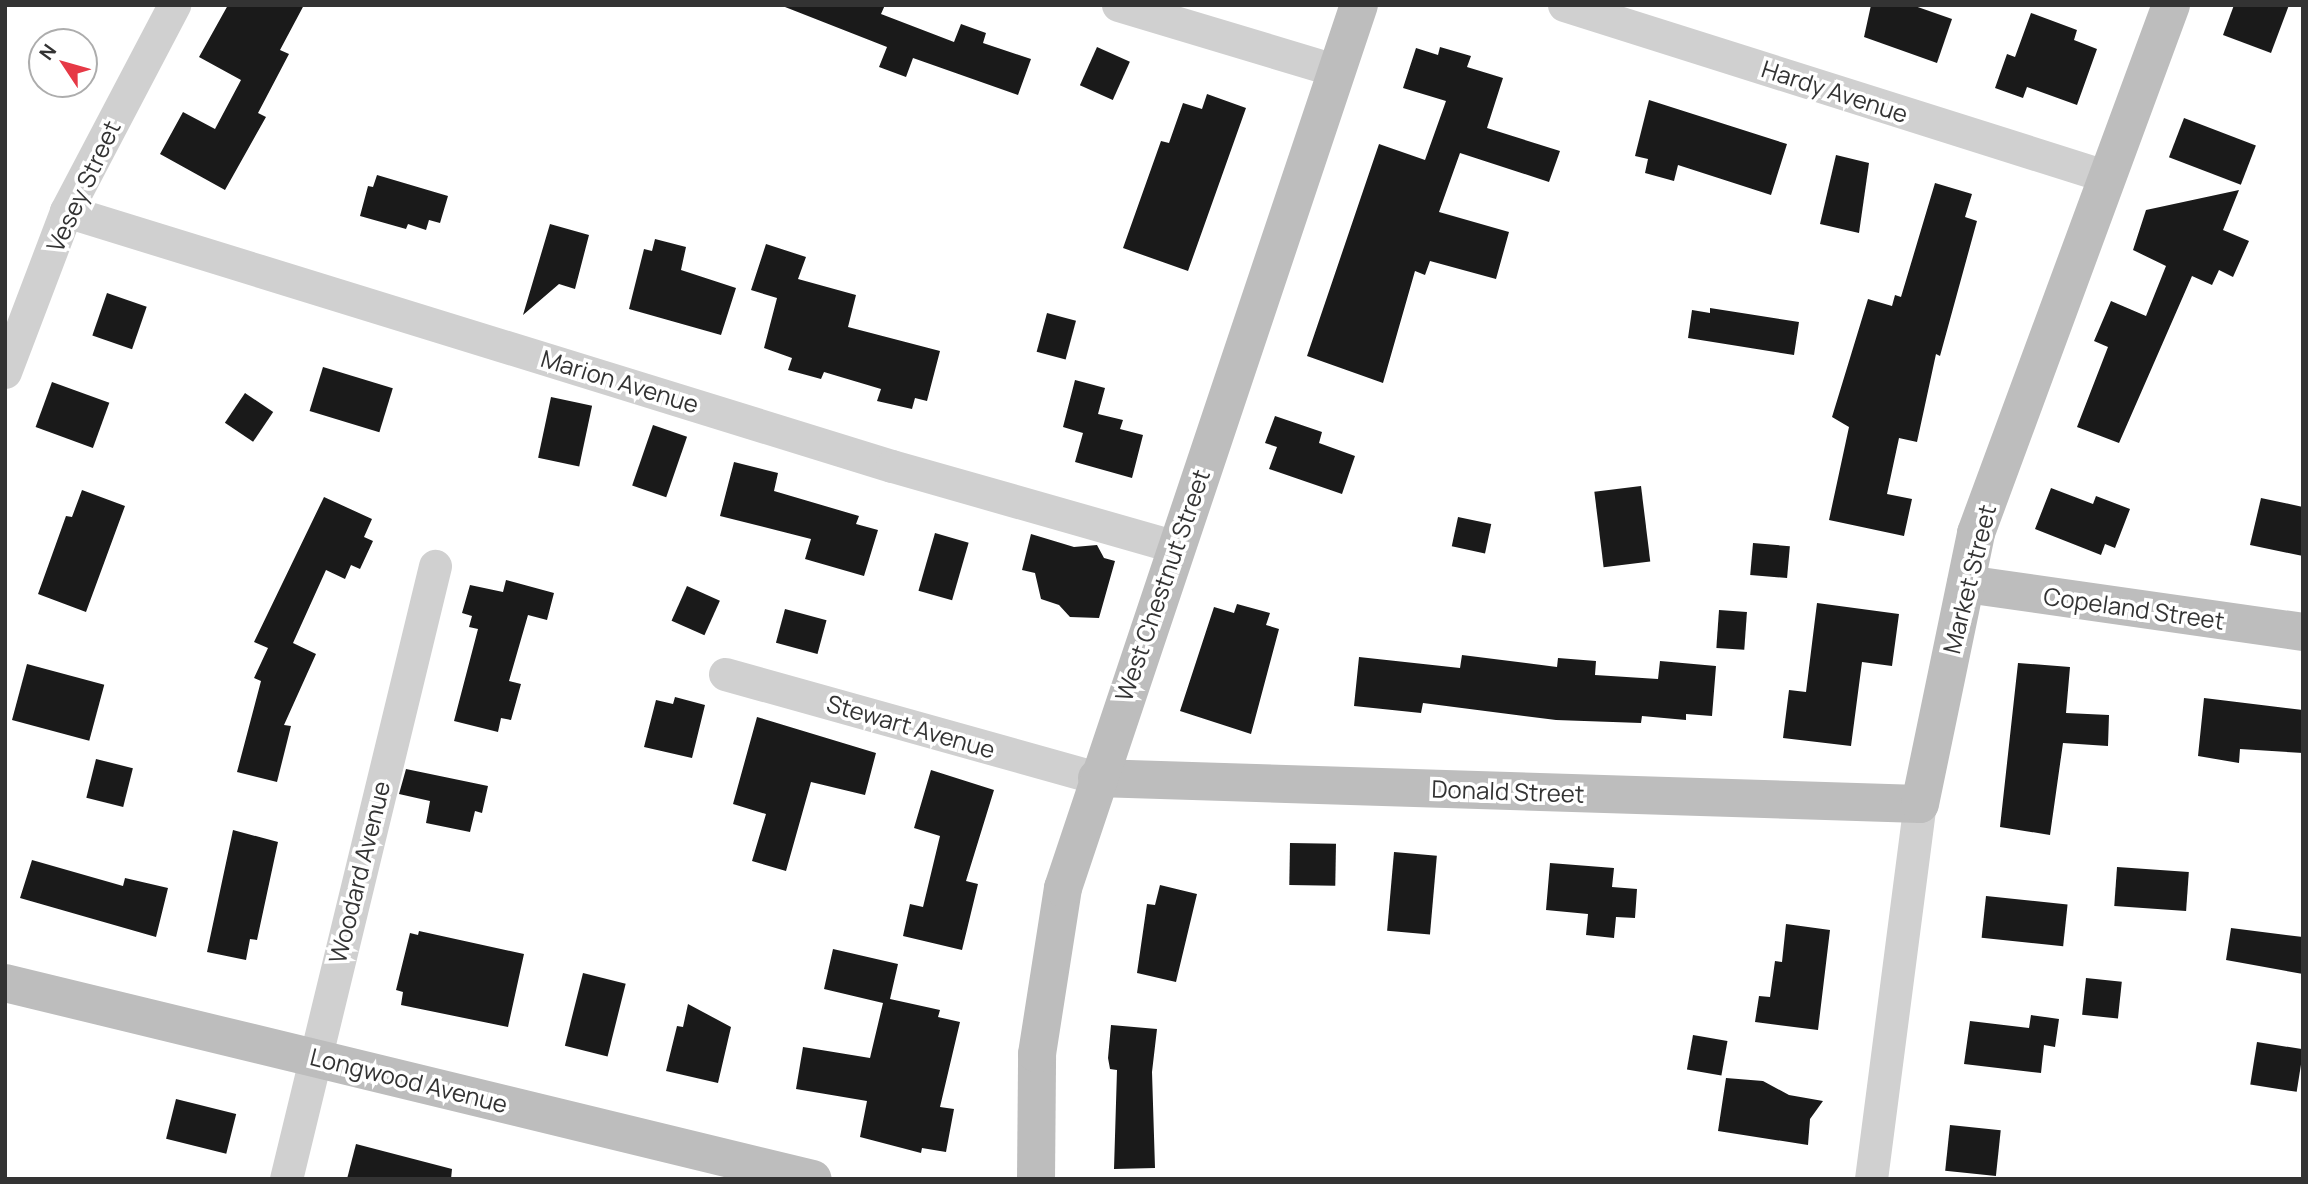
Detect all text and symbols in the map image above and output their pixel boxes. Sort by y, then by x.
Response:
north arrow [28,28,98,98]
text: N [33,39,62,65]
street label: Hardy Avenue [1758,54,1912,128]
street label: Vesey Street [40,116,126,256]
street label: Marion Avenue [538,343,702,419]
street label: West Chestnut Street [1109,465,1215,705]
street label: Market Street [1937,501,2001,657]
street label: Copeland Street [2042,581,2226,635]
street label: Stewart Avenue [824,688,998,764]
street label: Donald Street [1431,774,1585,808]
street label: Woodard Avenue [322,778,396,966]
street label: Longwood Avenue [307,1042,511,1118]

